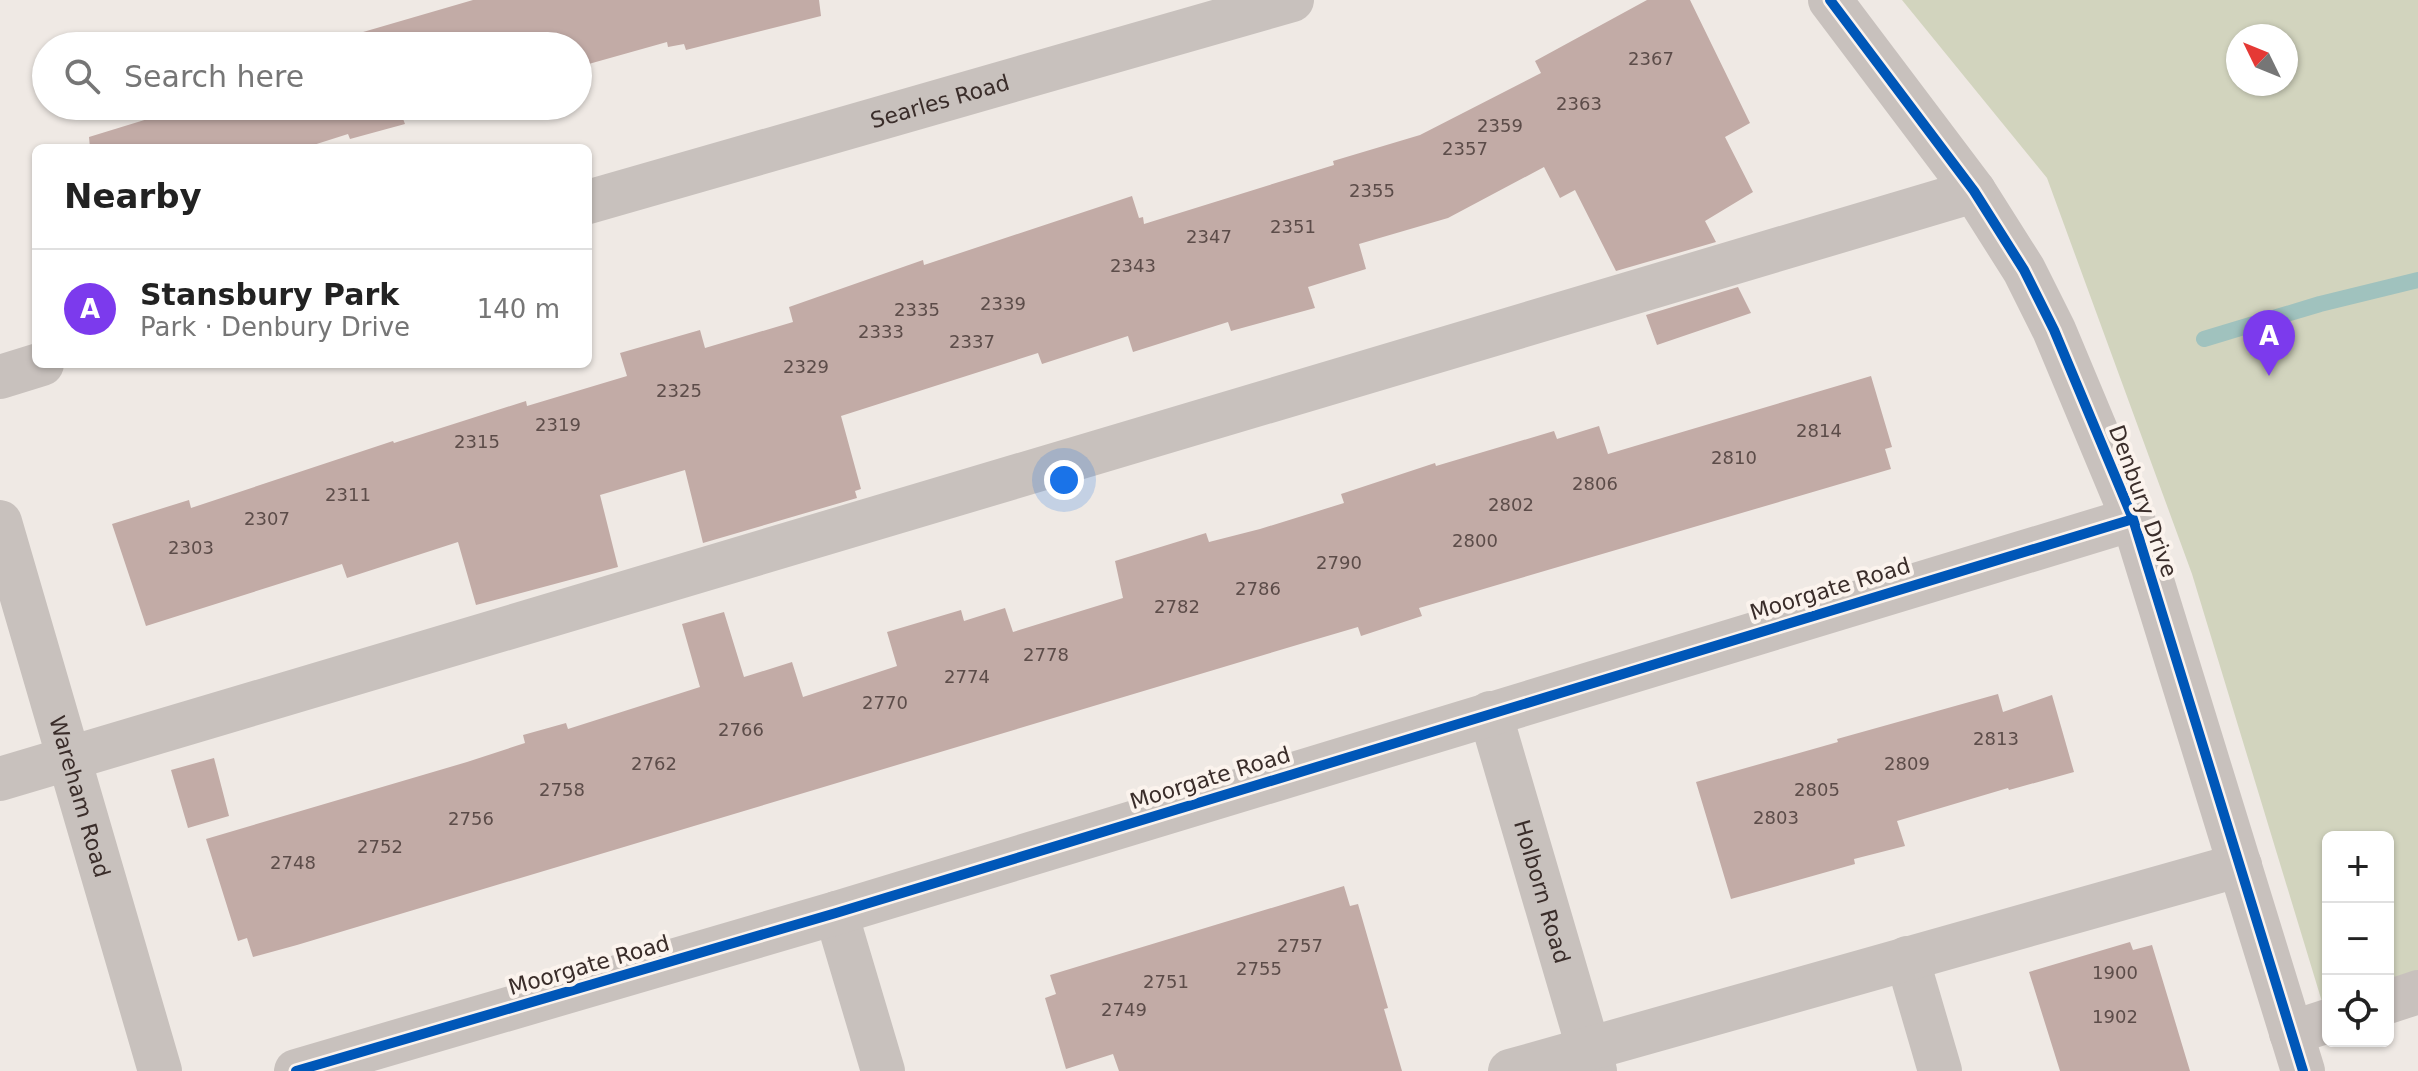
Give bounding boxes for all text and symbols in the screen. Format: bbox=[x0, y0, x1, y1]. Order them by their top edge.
north arrow bbox=[2226, 24, 2298, 96]
search box bbox=[32, 32, 592, 120]
house number: 2367 bbox=[1628, 48, 1674, 69]
icon: search bbox=[60, 54, 104, 98]
text: Search here bbox=[124, 59, 304, 94]
street label: Searles Road bbox=[867, 69, 1012, 133]
house number: 2363 bbox=[1556, 93, 1602, 114]
house number: 2359 bbox=[1477, 115, 1523, 136]
house number: 2357 bbox=[1442, 138, 1488, 159]
text: Nearby bbox=[64, 176, 202, 216]
house number: 2355 bbox=[1349, 180, 1395, 201]
house number: 2351 bbox=[1270, 216, 1316, 237]
house number: 2347 bbox=[1186, 226, 1232, 247]
house number: 2343 bbox=[1110, 255, 1156, 276]
text: Stansbury Park bbox=[140, 277, 399, 312]
house number: 2339 bbox=[980, 293, 1026, 314]
text: A bbox=[80, 294, 100, 324]
text: 140 m bbox=[477, 294, 560, 324]
house number: 2335 bbox=[894, 299, 940, 320]
pin: A bbox=[2243, 310, 2295, 376]
text: Park · Denbury Drive bbox=[140, 312, 410, 342]
house number: 2333 bbox=[858, 321, 904, 342]
house number: 2337 bbox=[949, 331, 995, 352]
house number: 2329 bbox=[783, 356, 829, 377]
house number: 2325 bbox=[656, 380, 702, 401]
house number: 2319 bbox=[535, 414, 581, 435]
house number: 2814 bbox=[1796, 420, 1842, 441]
street label: Denbury Drive bbox=[2104, 422, 2182, 580]
house number: 2315 bbox=[454, 431, 500, 452]
house number: 2810 bbox=[1711, 447, 1757, 468]
your location bbox=[1044, 460, 1084, 500]
house number: 2806 bbox=[1572, 473, 1618, 494]
house number: 2311 bbox=[325, 484, 371, 505]
house number: 2802 bbox=[1488, 494, 1534, 515]
house number: 2307 bbox=[244, 508, 290, 529]
house number: 2800 bbox=[1452, 530, 1498, 551]
house number: 2303 bbox=[168, 537, 214, 558]
house number: 2790 bbox=[1316, 552, 1362, 573]
street label: Moorgate Road bbox=[1747, 553, 1913, 625]
house number: 2786 bbox=[1235, 578, 1281, 599]
house number: 2782 bbox=[1154, 596, 1200, 617]
house number: 2778 bbox=[1023, 644, 1069, 665]
house number: 2774 bbox=[944, 666, 990, 687]
house number: 2770 bbox=[862, 692, 908, 713]
street label: Wareham Road bbox=[45, 713, 115, 880]
house number: 2766 bbox=[718, 719, 764, 740]
house number: 2813 bbox=[1973, 728, 2019, 749]
street label: Moorgate Road bbox=[1127, 742, 1293, 814]
house number: 2762 bbox=[631, 753, 677, 774]
house number: 2809 bbox=[1884, 753, 1930, 774]
house number: 2758 bbox=[539, 779, 585, 800]
house number: 2805 bbox=[1794, 779, 1840, 800]
house number: 2803 bbox=[1753, 807, 1799, 828]
house number: 2756 bbox=[448, 808, 494, 829]
street label: Holborn Road bbox=[1509, 817, 1575, 966]
map controls bbox=[2322, 831, 2394, 1047]
button: + bbox=[2322, 831, 2394, 903]
house number: 2752 bbox=[357, 836, 403, 857]
house number: 2748 bbox=[270, 852, 316, 873]
button: − bbox=[2322, 903, 2394, 975]
street label: Moorgate Road bbox=[506, 930, 672, 1000]
house number: 2757 bbox=[1277, 935, 1323, 956]
house number: 2755 bbox=[1236, 958, 1282, 979]
house number: 1900 bbox=[2092, 962, 2138, 983]
house number: 2751 bbox=[1143, 971, 1189, 992]
button: locate bbox=[2322, 975, 2394, 1047]
house number: 2749 bbox=[1101, 999, 1147, 1020]
house number: 1902 bbox=[2092, 1006, 2138, 1027]

